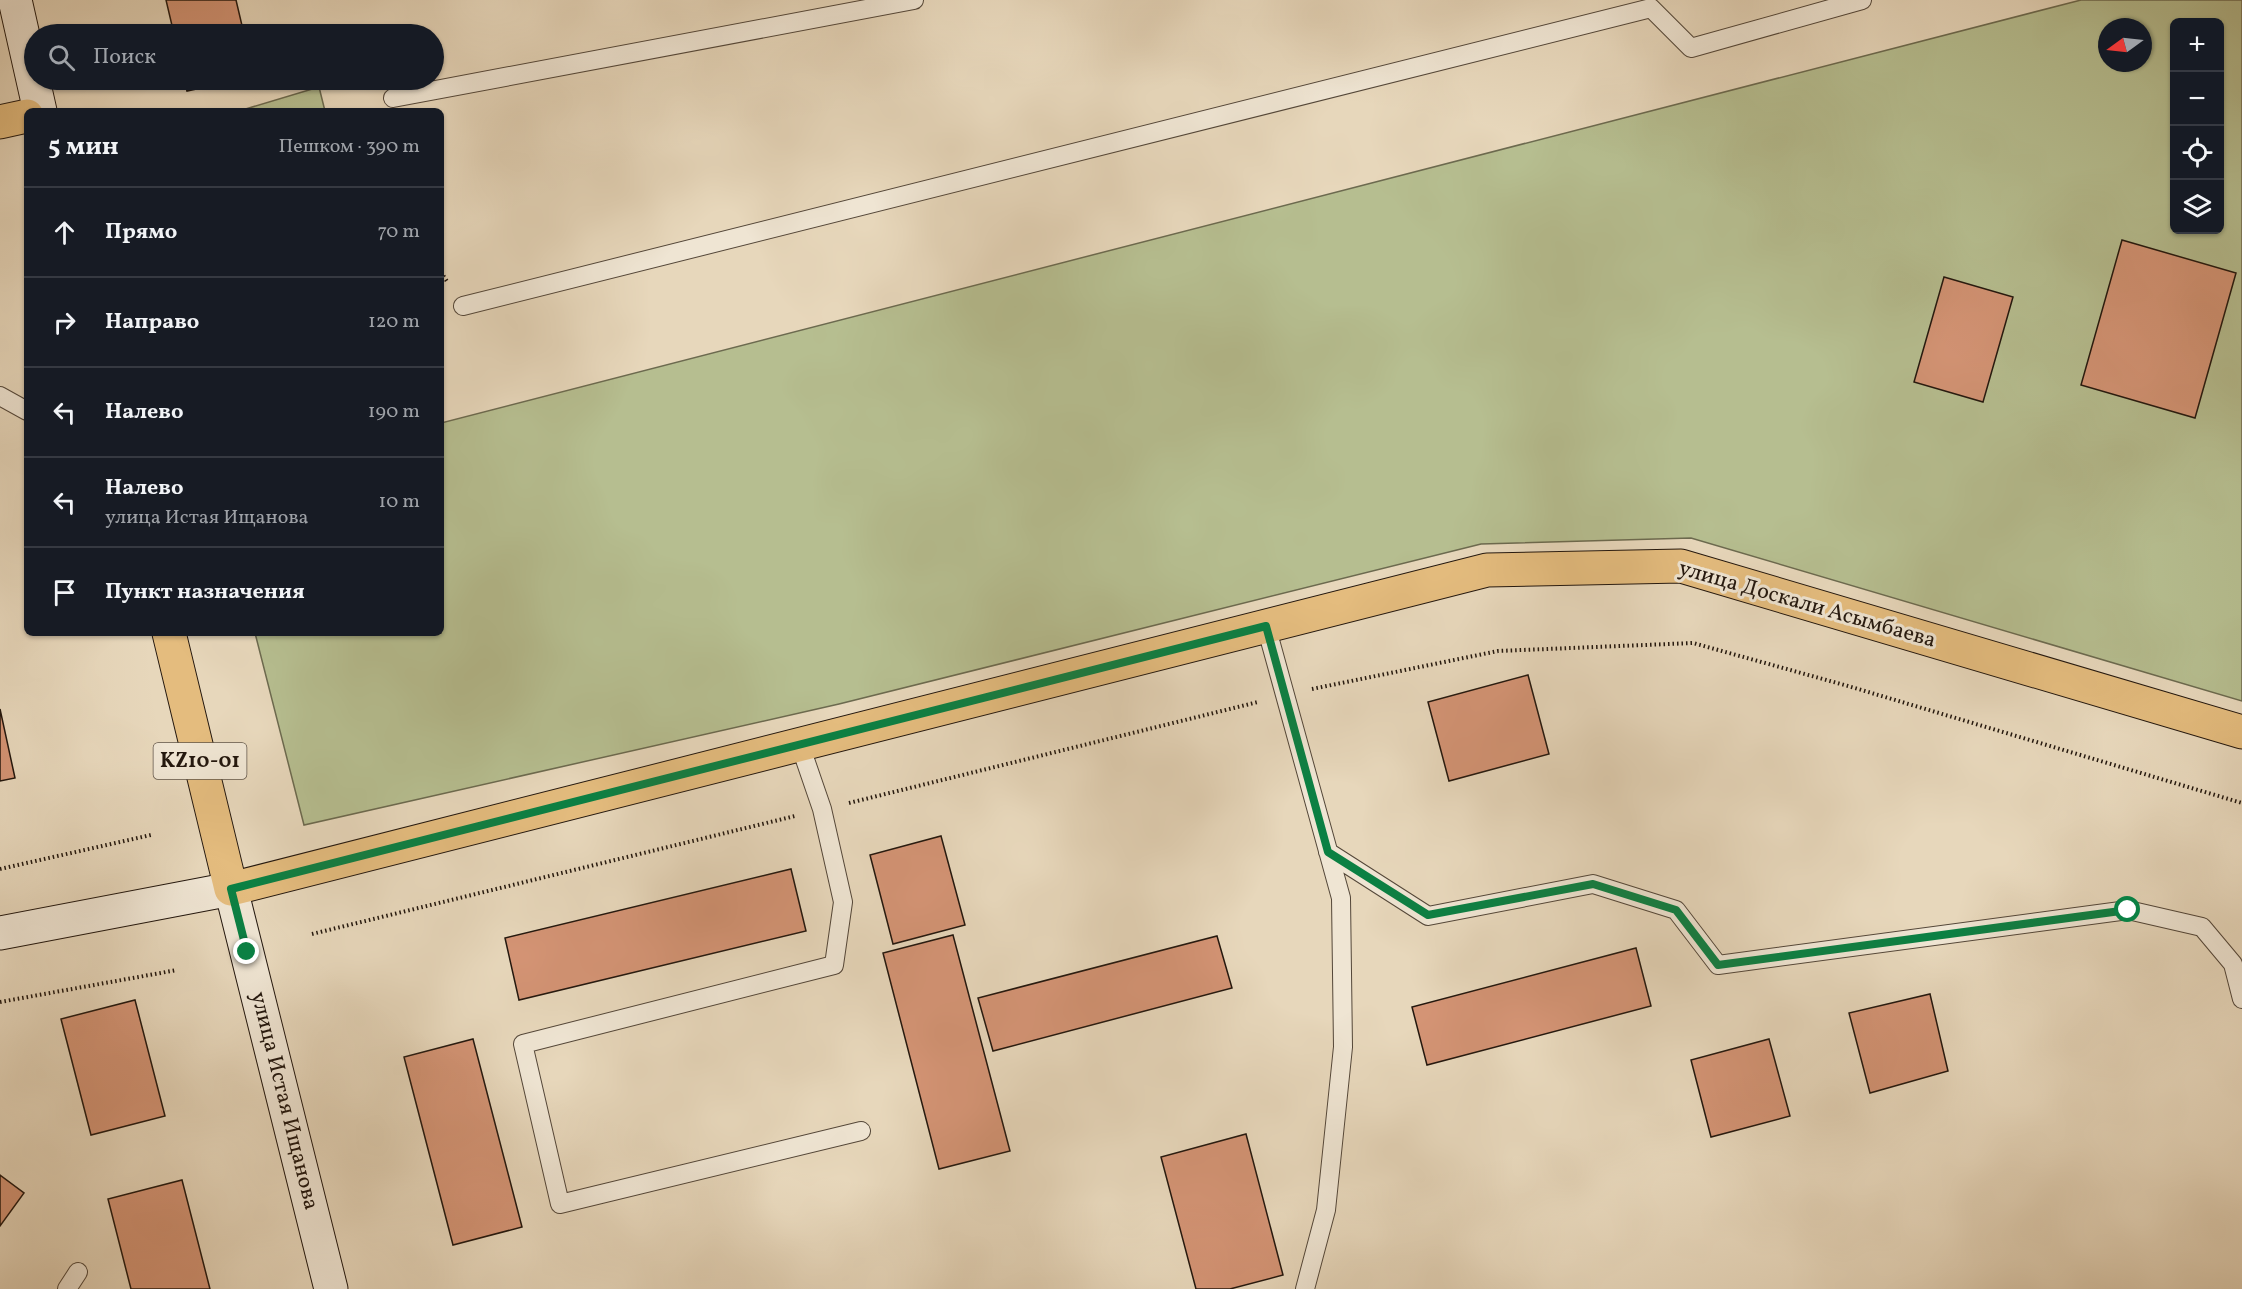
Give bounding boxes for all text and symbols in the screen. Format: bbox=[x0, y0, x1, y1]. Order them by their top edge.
north arrow bbox=[2098, 18, 2152, 72]
map controls bbox=[2170, 18, 2224, 234]
button: + bbox=[2170, 18, 2224, 72]
search box bbox=[24, 24, 444, 90]
icon: search bbox=[45, 41, 78, 74]
text: Поиск bbox=[93, 42, 156, 73]
button: − bbox=[2170, 72, 2224, 126]
button: locate bbox=[2170, 126, 2224, 180]
text: 5 мин bbox=[48, 129, 119, 165]
text: Пешком · 390 m bbox=[278, 133, 420, 161]
button: layers bbox=[2170, 180, 2224, 234]
icon: ahead bbox=[48, 216, 81, 249]
text: Прямо bbox=[105, 217, 177, 248]
text: 70 m bbox=[377, 218, 420, 246]
icon: right bbox=[48, 306, 81, 339]
text: Направо bbox=[105, 307, 199, 338]
text: 120 m bbox=[368, 308, 420, 336]
icon: left bbox=[48, 396, 81, 429]
text: Налево bbox=[105, 397, 184, 428]
text: 190 m bbox=[368, 398, 420, 426]
text: Налево bbox=[105, 473, 184, 504]
icon: left bbox=[48, 486, 81, 519]
text: 10 m bbox=[379, 488, 420, 516]
text: улица Истая Ищанова bbox=[105, 504, 309, 532]
street label: улица Доскали Асымбаева bbox=[1675, 553, 1939, 657]
icon: arrive bbox=[48, 576, 81, 609]
text: Пункт назначения bbox=[105, 577, 305, 608]
road number: KZ10-01 bbox=[154, 743, 246, 779]
route start bbox=[2114, 896, 2140, 922]
route end bbox=[233, 938, 259, 964]
street label: улица Истая Ищанова bbox=[242, 989, 326, 1213]

